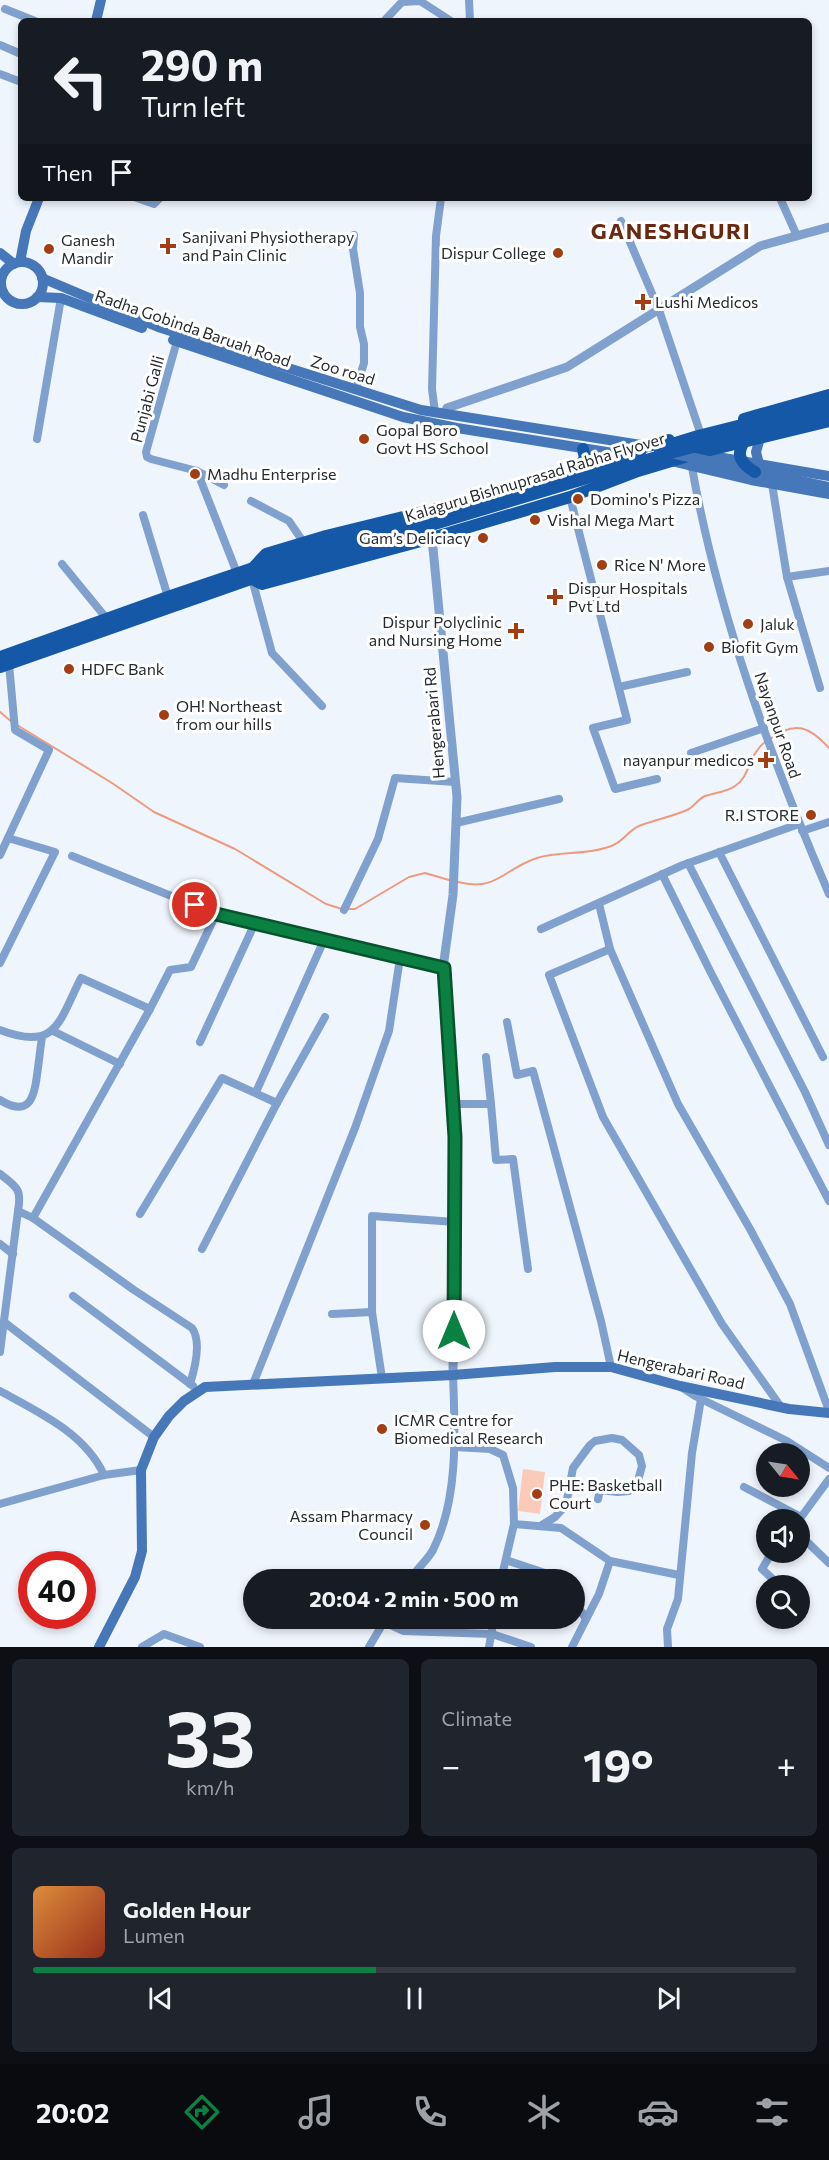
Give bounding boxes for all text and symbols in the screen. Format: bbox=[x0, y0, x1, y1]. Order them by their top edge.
text: 290 m bbox=[141, 38, 263, 90]
icon: left bbox=[42, 42, 120, 120]
text: Turn left bbox=[141, 90, 245, 123]
icon: arrive bbox=[105, 156, 138, 189]
text: Then bbox=[42, 159, 93, 186]
district label: GANESHGURI bbox=[591, 217, 751, 244]
place label: Sanjivani Physiotherapy and Pain Clinic bbox=[182, 227, 354, 264]
place label: Ganesh Mandir bbox=[61, 230, 115, 267]
marker: Sanjivani Physiotherapy and Pain Clinic bbox=[159, 237, 177, 255]
marker: Ganesh Mandir bbox=[42, 242, 56, 256]
place label: Dispur College bbox=[441, 243, 546, 262]
marker: Dispur College bbox=[551, 246, 565, 260]
street label: Radha Gobinda Baruah Road bbox=[93, 285, 293, 370]
place label: Lushi Medicos bbox=[655, 292, 758, 311]
marker: Lushi Medicos bbox=[636, 295, 650, 309]
street label: Zoo road bbox=[309, 351, 378, 388]
street label: Punjabi Galli bbox=[126, 353, 167, 445]
place label: Gopal Boro Govt HS School bbox=[376, 420, 489, 457]
street label: Kalaguru Bishnuprasad Rabha Flyover bbox=[403, 428, 668, 525]
marker: Gopal Boro Govt HS School bbox=[357, 432, 371, 446]
place label: Madhu Enterprise bbox=[207, 464, 337, 483]
marker: Madhu Enterprise bbox=[188, 467, 202, 481]
place label: Domino's Pizza bbox=[590, 489, 700, 508]
marker: Domino's Pizza bbox=[571, 492, 585, 506]
place label: Vishal Mega Mart bbox=[547, 510, 675, 529]
marker: Vishal Mega Mart bbox=[528, 513, 542, 527]
place label: Gam’s Deliciacy bbox=[359, 528, 471, 547]
marker: Gam’s Deliciacy bbox=[476, 531, 490, 545]
place label: Rice N' More bbox=[614, 555, 706, 574]
marker: Rice N' More bbox=[595, 558, 609, 572]
place label: Dispur Hospitals Pvt Ltd bbox=[568, 578, 688, 615]
marker: Dispur Hospitals Pvt Ltd bbox=[546, 588, 564, 606]
place label: Dispur Polyclinic and Nursing Home bbox=[369, 612, 502, 649]
place label: Jaluk bbox=[760, 614, 795, 633]
marker: Jaluk bbox=[741, 617, 755, 631]
marker: Dispur Polyclinic and Nursing Home bbox=[507, 622, 525, 640]
place label: Biofit Gym bbox=[721, 637, 799, 656]
marker: Biofit Gym bbox=[702, 640, 716, 654]
place label: HDFC Bank bbox=[81, 659, 165, 678]
marker: HDFC Bank bbox=[62, 662, 76, 676]
street label: Hengerabari Rd bbox=[419, 666, 448, 780]
street label: Nayanpur Road bbox=[751, 669, 806, 780]
place label: OH! Northeast from our hills bbox=[176, 696, 283, 733]
marker: OH! Northeast from our hills bbox=[157, 708, 171, 722]
place label: nayanpur medicos bbox=[623, 750, 754, 769]
marker: nayanpur medicos bbox=[759, 753, 773, 767]
place label: R.I STORE bbox=[725, 805, 799, 824]
marker: R.I STORE bbox=[804, 808, 818, 822]
pin bbox=[169, 879, 220, 930]
icon: arrive bbox=[178, 888, 211, 921]
position arrow bbox=[422, 1299, 486, 1363]
street label: Hengerabari Road bbox=[616, 1345, 747, 1392]
place label: ICMR Centre for Biomedical Research bbox=[394, 1410, 543, 1447]
marker: ICMR Centre for Biomedical Research bbox=[375, 1422, 389, 1436]
north arrow bbox=[756, 1443, 810, 1497]
map controls bbox=[756, 1443, 810, 1629]
place label: PHE: Basketball Court bbox=[549, 1475, 663, 1512]
marker: PHE: Basketball Court bbox=[530, 1487, 544, 1501]
place label: Assam Pharmacy Council bbox=[290, 1506, 413, 1543]
button: sound bbox=[756, 1509, 810, 1563]
marker: Assam Pharmacy Council bbox=[418, 1518, 432, 1532]
speed limit sign: 40 bbox=[18, 1551, 96, 1629]
button: search bbox=[756, 1575, 810, 1629]
text: 20:04 · 2 min · 500 m bbox=[309, 1585, 519, 1612]
text: 33 bbox=[165, 1688, 255, 1783]
text: Climate bbox=[442, 1706, 512, 1730]
text: 19° bbox=[583, 1736, 654, 1791]
text: − bbox=[442, 1744, 460, 1785]
text: + bbox=[777, 1744, 796, 1785]
text: km/h bbox=[186, 1775, 235, 1799]
text: Golden Hour bbox=[123, 1896, 251, 1923]
text: Lumen bbox=[123, 1923, 185, 1947]
icon: previous bbox=[144, 1982, 177, 2015]
icon: pause bbox=[398, 1982, 431, 2015]
icon: next bbox=[652, 1982, 685, 2015]
icon: directions bbox=[181, 2091, 223, 2133]
icon: music bbox=[295, 2091, 337, 2133]
icon: phone bbox=[409, 2091, 451, 2133]
icon: climate bbox=[523, 2091, 565, 2133]
icon: car bbox=[637, 2091, 679, 2133]
icon: filters bbox=[751, 2091, 793, 2133]
text: 20:02 bbox=[36, 2096, 109, 2129]

